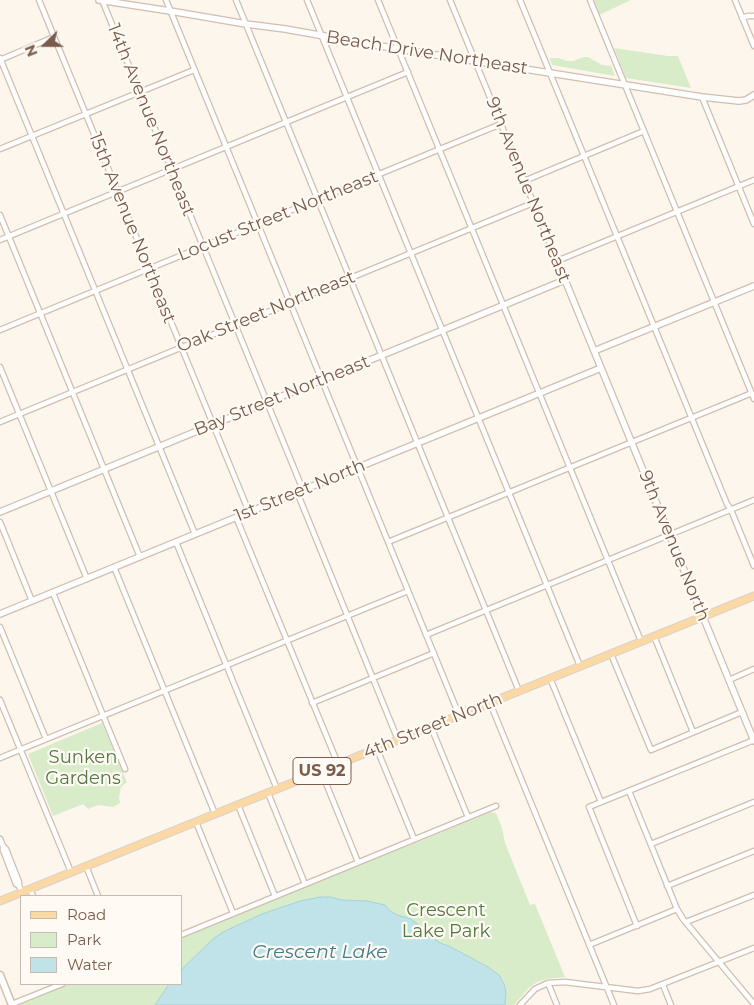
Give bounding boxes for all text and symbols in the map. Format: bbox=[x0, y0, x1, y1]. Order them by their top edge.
north arrow bbox=[20, 20, 70, 70]
street label: 14th Avenue Northeast bbox=[103, 21, 199, 219]
street label: Beach Drive Northeast bbox=[325, 26, 529, 80]
text: N bbox=[21, 42, 42, 59]
street label: 9th Avenue Northeast bbox=[481, 94, 575, 286]
street label: 15th Avenue Northeast bbox=[84, 130, 180, 326]
street label: Locust Street Northeast bbox=[175, 166, 381, 266]
street label: Oak Street Northeast bbox=[174, 266, 358, 358]
street label: Bay Street Northeast bbox=[191, 351, 373, 441]
street label: 1st Street North bbox=[231, 455, 369, 527]
street label: 9th Avenue North bbox=[634, 467, 714, 625]
street label: 4th Street North bbox=[360, 688, 506, 764]
park label: Sunken Gardens bbox=[45, 747, 121, 790]
road number: US 92 bbox=[293, 758, 351, 784]
legend bbox=[20, 895, 182, 985]
park label: Crescent Lake Park bbox=[402, 900, 490, 942]
text: Road bbox=[67, 905, 106, 924]
text: Park bbox=[67, 930, 101, 949]
water label: Crescent Lake bbox=[252, 941, 388, 963]
text: Water bbox=[67, 955, 113, 974]

